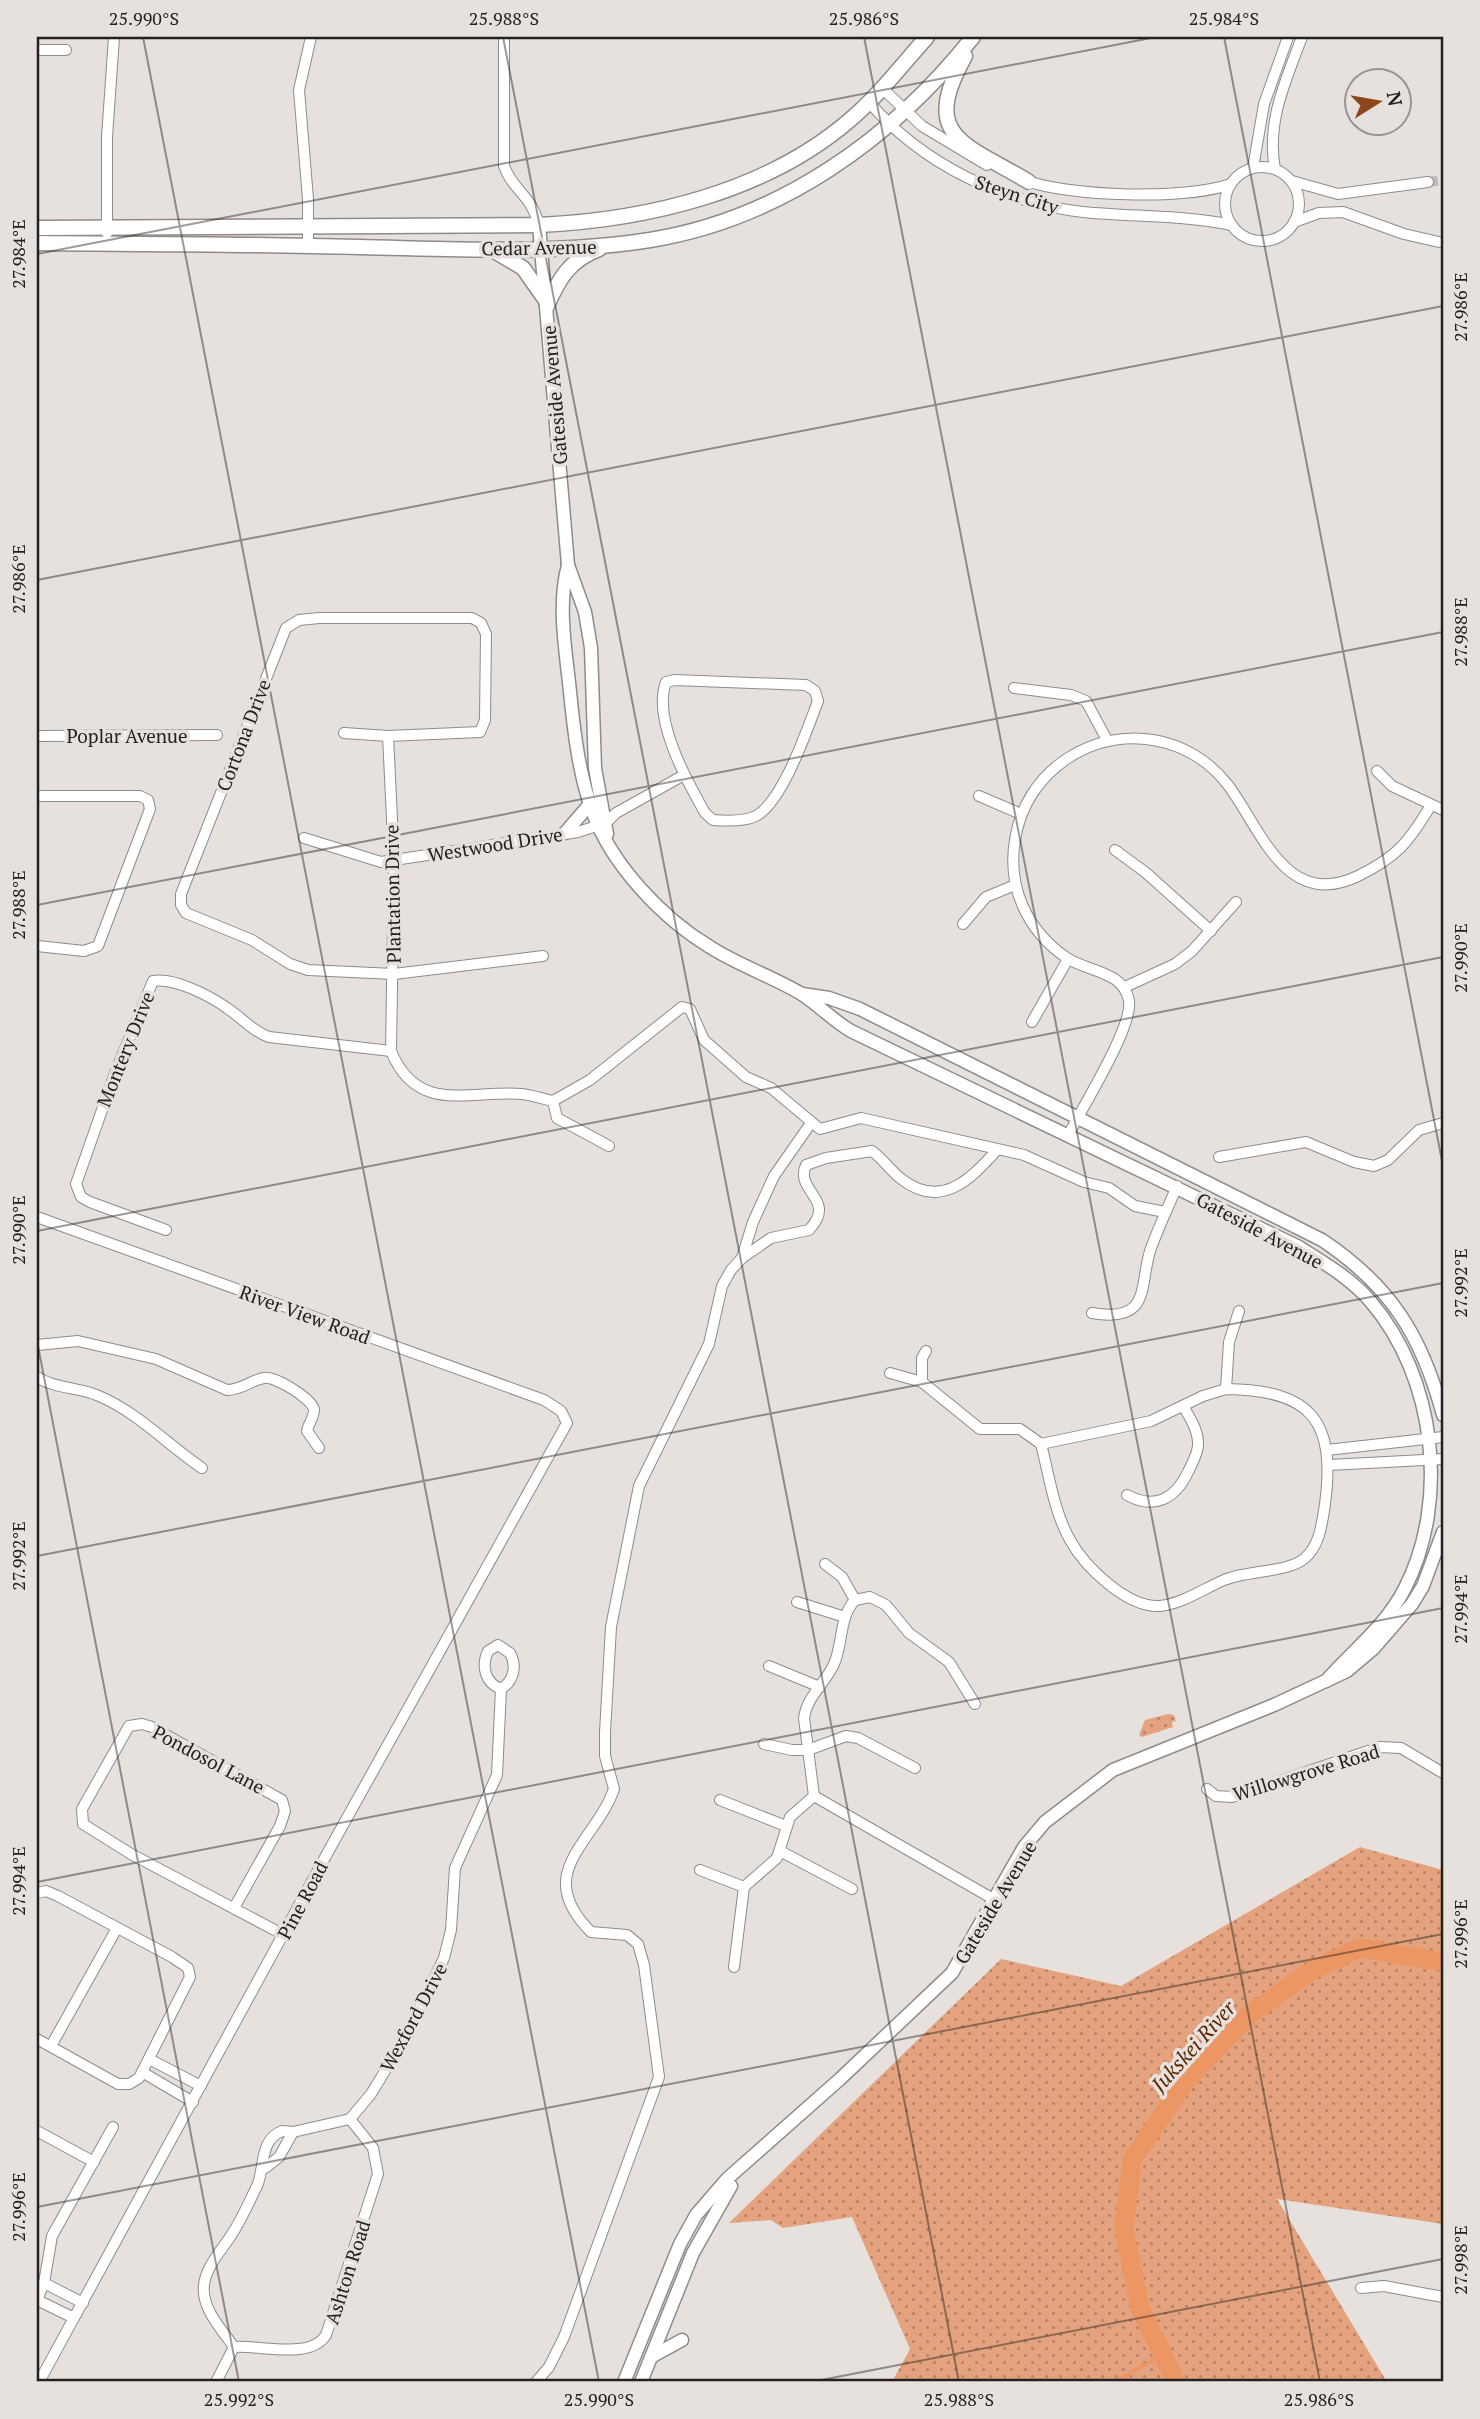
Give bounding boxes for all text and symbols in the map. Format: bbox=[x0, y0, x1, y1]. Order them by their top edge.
text: 25.990°S bbox=[109, 6, 179, 30]
text: 25.988°S bbox=[469, 6, 539, 30]
text: 25.986°S bbox=[829, 6, 899, 30]
text: 25.984°S bbox=[1189, 6, 1259, 30]
north arrow bbox=[1344, 66, 1414, 136]
text: N bbox=[1382, 89, 1409, 109]
street label: Steyn City bbox=[972, 169, 1062, 219]
text: 27.984°E bbox=[6, 219, 30, 289]
street label: Cedar Avenue bbox=[481, 233, 597, 261]
text: 27.986°E bbox=[1448, 272, 1472, 342]
street label: Gateside Avenue bbox=[535, 324, 573, 466]
text: 27.986°E bbox=[6, 544, 30, 614]
text: 27.988°E bbox=[1448, 597, 1472, 667]
street label: Cortona Drive bbox=[210, 675, 276, 795]
street label: Poplar Avenue bbox=[66, 723, 188, 748]
street label: Westwood Drive bbox=[426, 821, 564, 867]
street label: Plantation Drive bbox=[378, 824, 406, 964]
text: 27.988°E bbox=[6, 870, 30, 940]
text: 27.990°E bbox=[1448, 923, 1472, 993]
street label: Montery Drive bbox=[91, 988, 159, 1110]
street label: Gateside Avenue bbox=[1192, 1186, 1328, 1274]
text: 27.990°E bbox=[6, 1195, 30, 1265]
text: 27.992°E bbox=[1448, 1248, 1472, 1318]
street label: River View Road bbox=[236, 1279, 374, 1349]
text: 27.992°E bbox=[6, 1521, 30, 1591]
text: 27.994°E bbox=[1448, 1574, 1472, 1644]
street label: Pondosol Lane bbox=[149, 1719, 269, 1799]
street label: Willowgrove Road bbox=[1230, 1738, 1383, 1806]
street label: Gateside Avenue bbox=[948, 1836, 1042, 1968]
text: 27.994°E bbox=[6, 1846, 30, 1916]
street label: Pine Road bbox=[271, 1856, 333, 1943]
text: 27.996°E bbox=[1448, 1899, 1472, 1969]
street label: Wexford Drive bbox=[374, 1958, 452, 2076]
water label: Jukskei River bbox=[1144, 1994, 1242, 2098]
text: 27.996°E bbox=[6, 2172, 30, 2242]
street label: Ashton Road bbox=[318, 2216, 376, 2327]
text: 27.998°E bbox=[1448, 2225, 1472, 2295]
text: 25.992°S bbox=[204, 2387, 274, 2411]
text: 25.990°S bbox=[564, 2387, 634, 2411]
text: 25.988°S bbox=[924, 2387, 994, 2411]
text: 25.986°S bbox=[1284, 2387, 1354, 2411]

